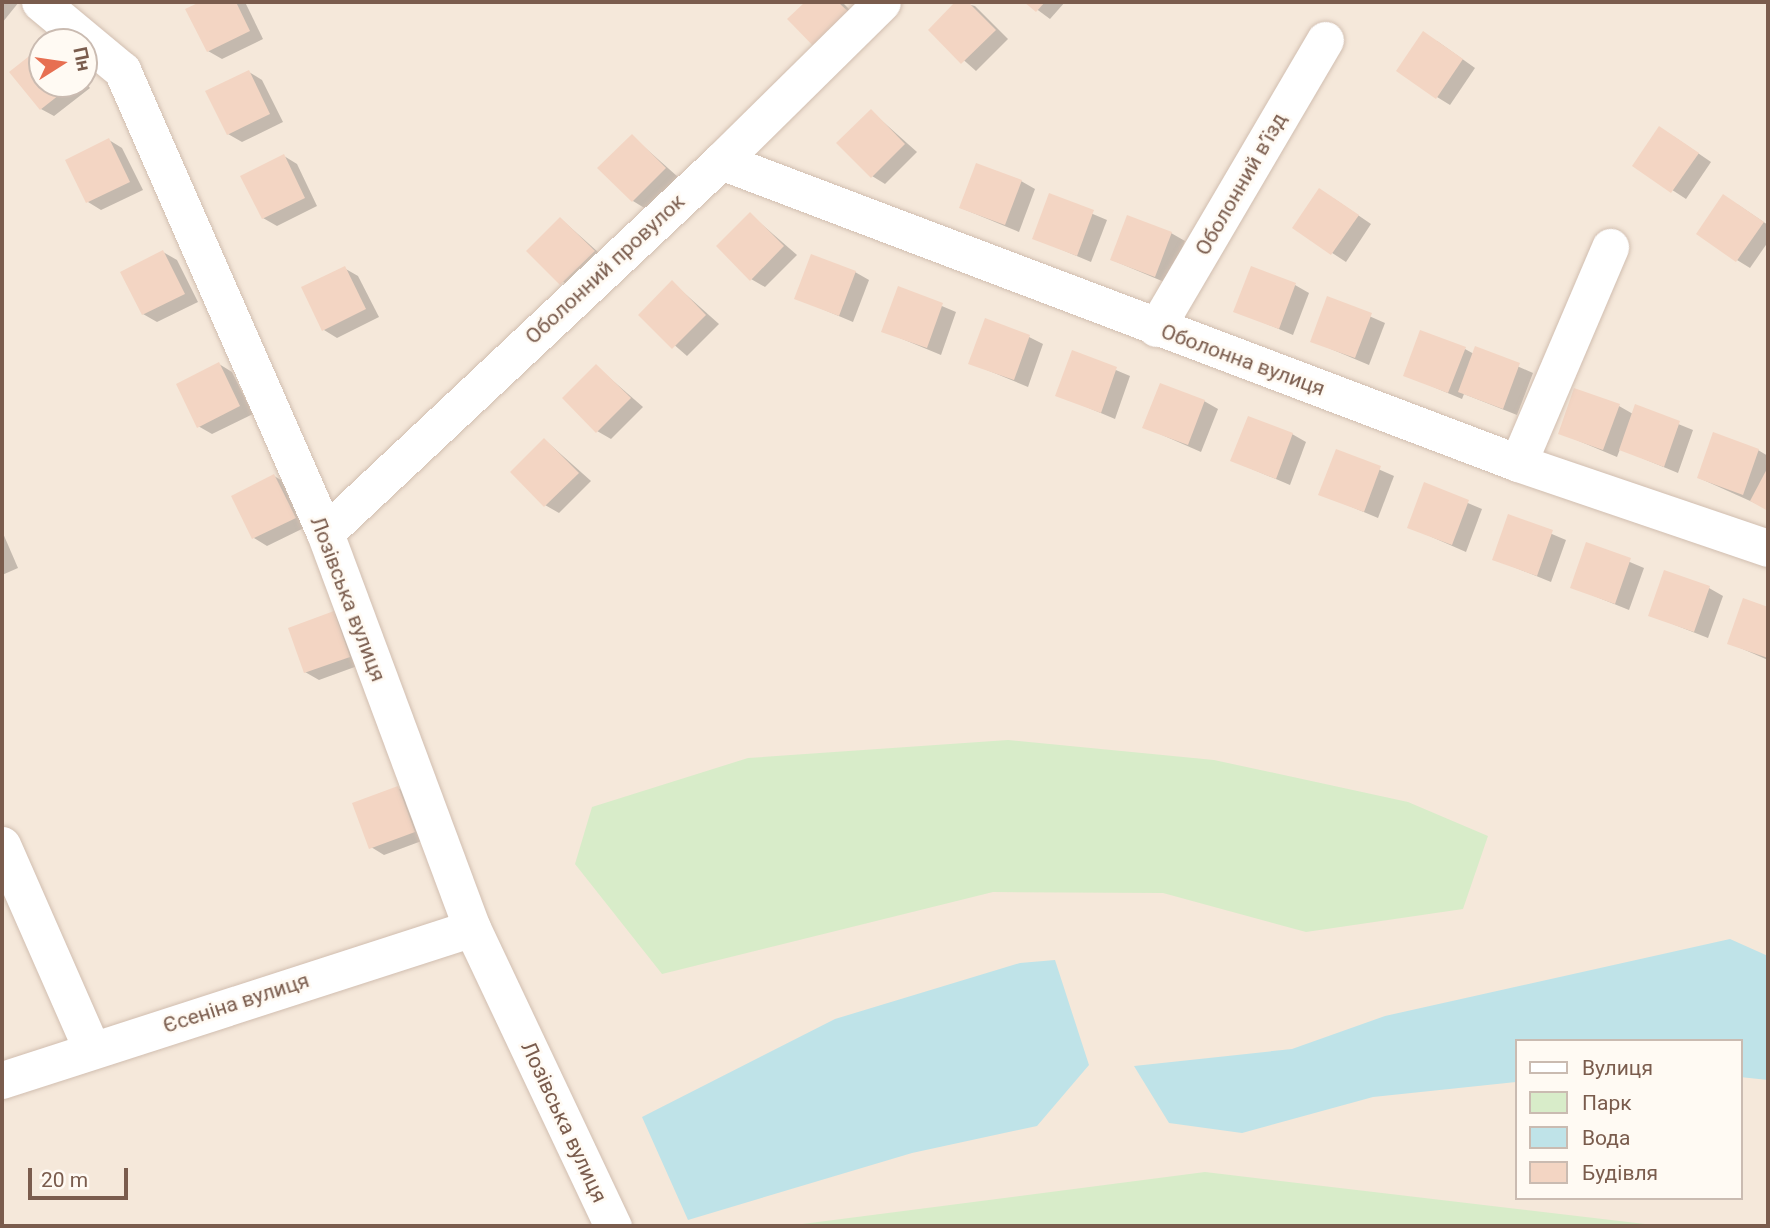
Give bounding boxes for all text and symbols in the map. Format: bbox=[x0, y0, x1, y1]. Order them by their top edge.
north arrow bbox=[28, 28, 98, 98]
text: Пн bbox=[68, 45, 96, 73]
street label: Оболонний в’їзд bbox=[1190, 108, 1292, 260]
street label: Оболонний провулок bbox=[520, 189, 690, 349]
street label: Оболонна вулиця bbox=[1158, 319, 1328, 401]
street label: Лозівська вулиця bbox=[305, 513, 391, 685]
street label: Єсеніна вулиця bbox=[160, 968, 312, 1038]
street label: Лозівська вулиця bbox=[516, 1037, 612, 1207]
legend bbox=[1514, 1039, 1742, 1200]
text: Вулиця bbox=[1582, 1056, 1653, 1080]
text: Парк bbox=[1582, 1091, 1632, 1115]
text: Вода bbox=[1582, 1126, 1630, 1150]
scale bar bbox=[32, 1154, 131, 1198]
text: Будівля bbox=[1582, 1161, 1658, 1185]
text: 20 m bbox=[41, 1168, 88, 1192]

